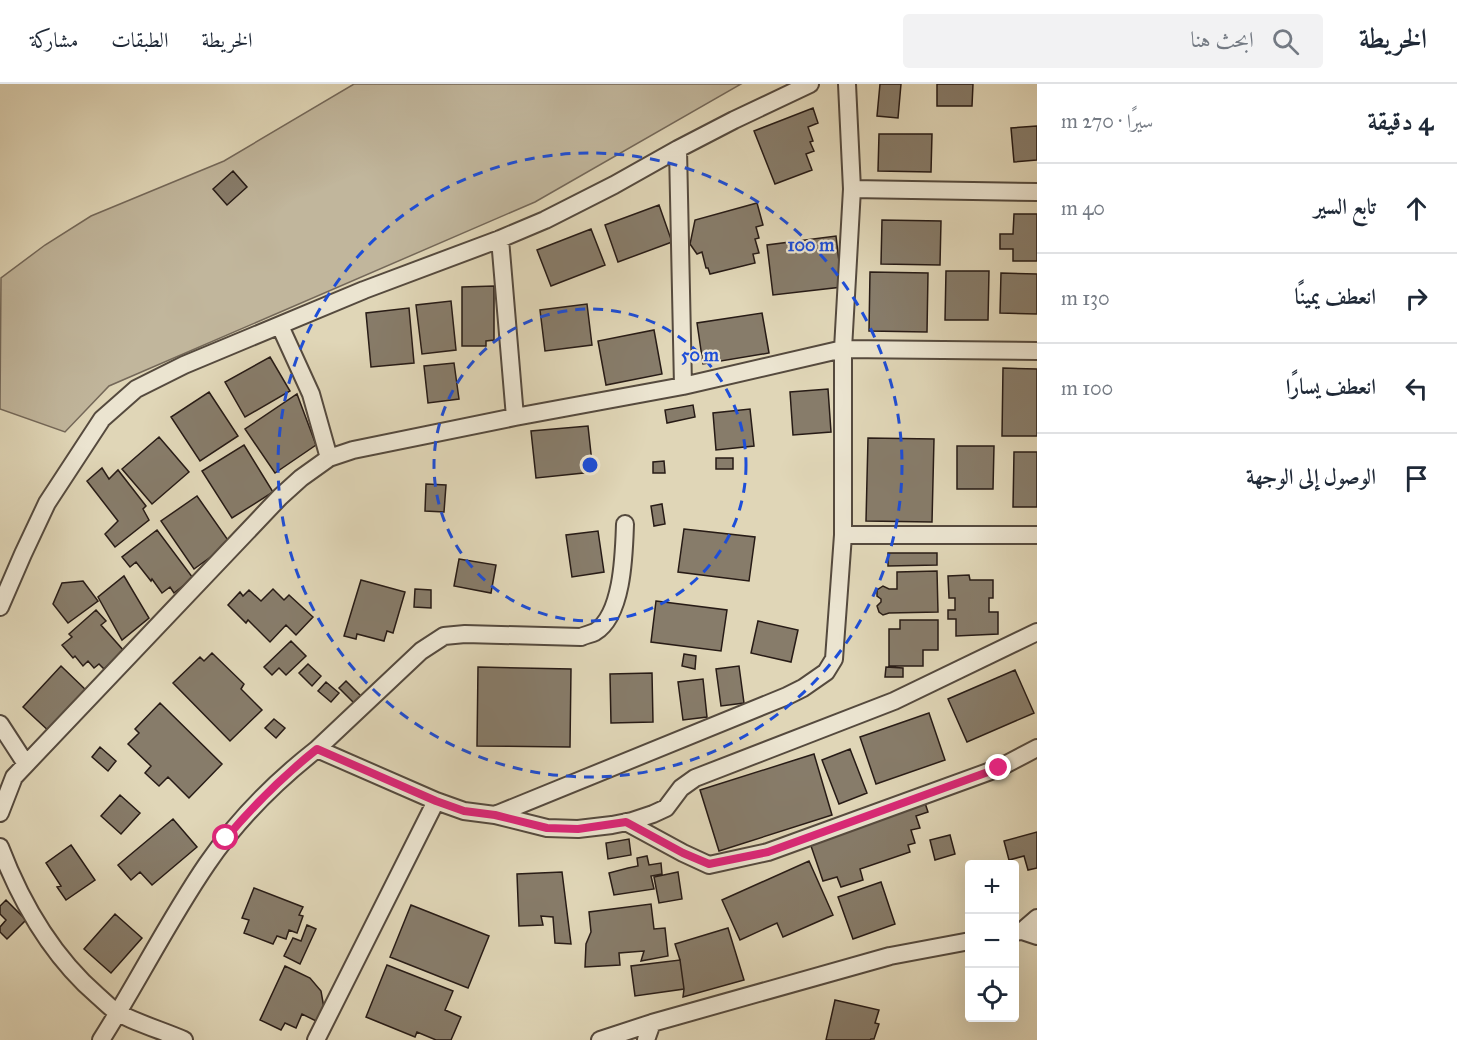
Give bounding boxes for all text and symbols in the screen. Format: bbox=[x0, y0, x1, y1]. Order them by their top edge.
search box bbox=[903, 14, 1323, 68]
text: الخريطة bbox=[1359, 21, 1427, 56]
icon: search bbox=[1269, 25, 1302, 58]
text: ابحث هنا bbox=[1190, 26, 1254, 53]
text: مشاركة bbox=[30, 27, 78, 53]
text: الطبقات bbox=[111, 27, 168, 53]
text: الخريطة bbox=[201, 27, 253, 53]
text: 4 دقيقة bbox=[1368, 105, 1433, 137]
text: سيرًا · 270 m bbox=[1061, 109, 1153, 133]
icon: ahead bbox=[1400, 192, 1433, 225]
text: تابع السير bbox=[1314, 193, 1376, 220]
text: 40 m bbox=[1061, 196, 1105, 220]
text: 100 m bbox=[788, 234, 835, 256]
icon: right bbox=[1400, 282, 1433, 315]
text: انعطف يمينًا bbox=[1295, 283, 1376, 310]
text: 130 m bbox=[1061, 286, 1110, 310]
text: 50 m bbox=[681, 344, 720, 366]
icon: left bbox=[1400, 372, 1433, 405]
text: انعطف يسارًا bbox=[1286, 373, 1376, 400]
text: 100 m bbox=[1061, 376, 1113, 400]
centre of rings bbox=[580, 455, 600, 475]
icon: arrive bbox=[1400, 462, 1433, 495]
text: الوصول إلى الوجهة bbox=[1246, 463, 1376, 490]
route end bbox=[985, 754, 1011, 780]
route start bbox=[212, 824, 238, 850]
map controls bbox=[965, 860, 1019, 1022]
button: + bbox=[965, 860, 1019, 914]
button: − bbox=[965, 914, 1019, 968]
button: locate bbox=[965, 968, 1019, 1022]

